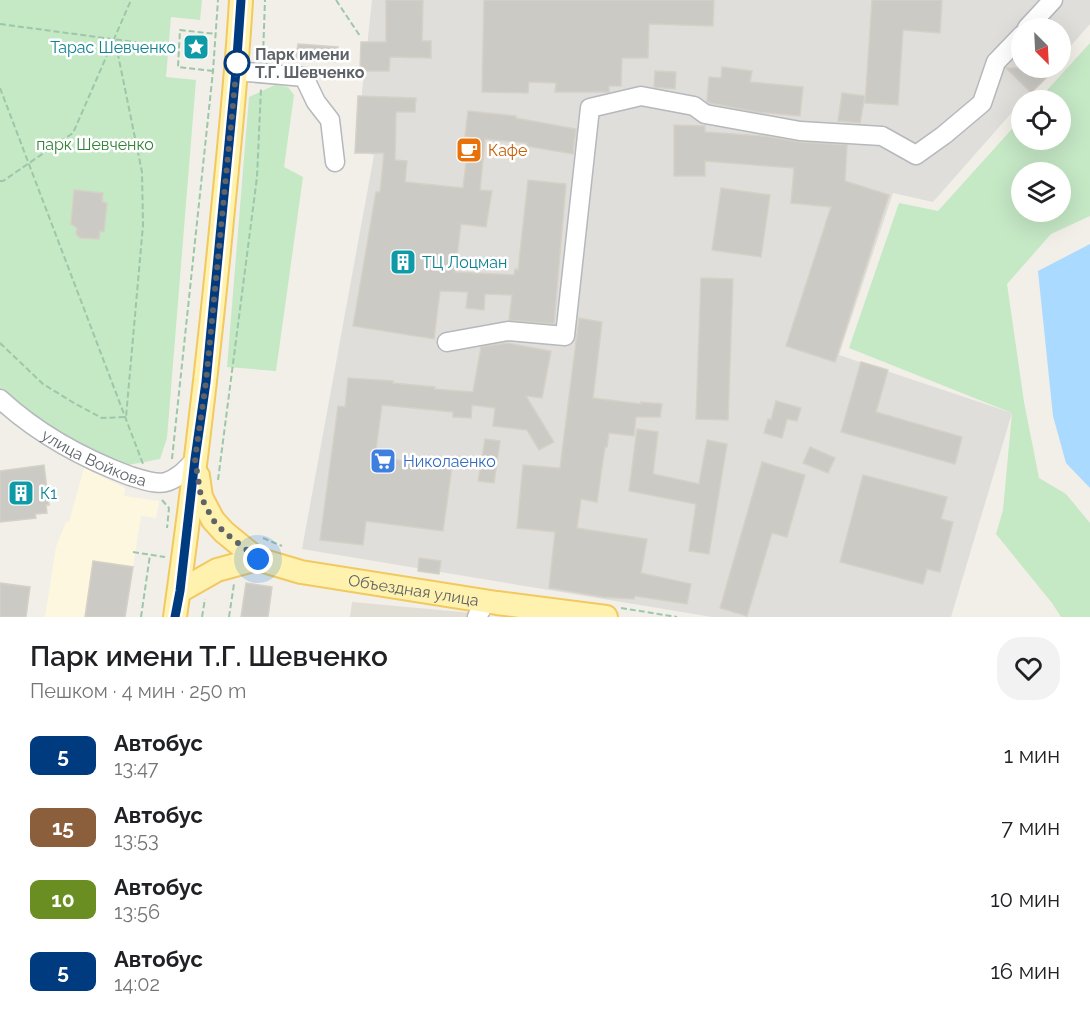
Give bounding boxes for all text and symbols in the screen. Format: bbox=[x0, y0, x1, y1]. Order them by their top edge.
north arrow bbox=[1011, 18, 1071, 78]
map controls bbox=[1011, 18, 1071, 222]
place icon: Тарас Шевченко bbox=[181, 32, 211, 62]
place label: Тарас Шевченко bbox=[50, 38, 176, 57]
place label: Парк имени Т.Г. Шевченко bbox=[255, 45, 365, 82]
marker: Парк имени Т.Г. Шевченко bbox=[224, 50, 250, 76]
button: locate bbox=[1011, 90, 1071, 150]
park label: парк Шевченко bbox=[36, 135, 154, 154]
cafe icon: Кафе bbox=[454, 135, 484, 165]
place label: Кафе bbox=[488, 141, 527, 160]
button: layers bbox=[1011, 162, 1071, 222]
building icon: ТЦ Лоцман bbox=[388, 247, 418, 277]
place label: ТЦ Лоцман bbox=[422, 253, 507, 272]
street label: улица Войкова bbox=[38, 425, 149, 490]
supermarket icon: Николаенко bbox=[368, 446, 398, 476]
place label: Николаенко bbox=[403, 452, 496, 471]
building icon: К1 bbox=[6, 478, 36, 508]
place label: К1 bbox=[40, 484, 57, 503]
your location bbox=[243, 544, 273, 574]
street label: Объездная улица bbox=[347, 571, 480, 610]
button: heart bbox=[997, 637, 1060, 700]
text: Парк имени Т.Г. Шевченко bbox=[30, 640, 388, 673]
text: Пешком · 4 мин · 250 m bbox=[30, 679, 246, 703]
text: Автобус bbox=[114, 730, 203, 756]
text: 1 мин bbox=[1004, 742, 1060, 768]
text: 5 bbox=[57, 743, 69, 768]
text: 13:47 bbox=[114, 756, 159, 780]
text: Автобус bbox=[114, 802, 203, 828]
text: 7 мин bbox=[1001, 814, 1060, 840]
text: 15 bbox=[52, 815, 74, 840]
text: 13:53 bbox=[114, 828, 159, 852]
text: Автобус bbox=[114, 874, 203, 900]
text: 10 мин bbox=[990, 886, 1060, 912]
text: 10 bbox=[51, 887, 75, 912]
text: 13:56 bbox=[114, 900, 160, 924]
text: Автобус bbox=[114, 946, 203, 972]
text: 16 мин bbox=[990, 958, 1060, 984]
text: 5 bbox=[57, 959, 69, 984]
text: 14:02 bbox=[114, 972, 160, 996]

